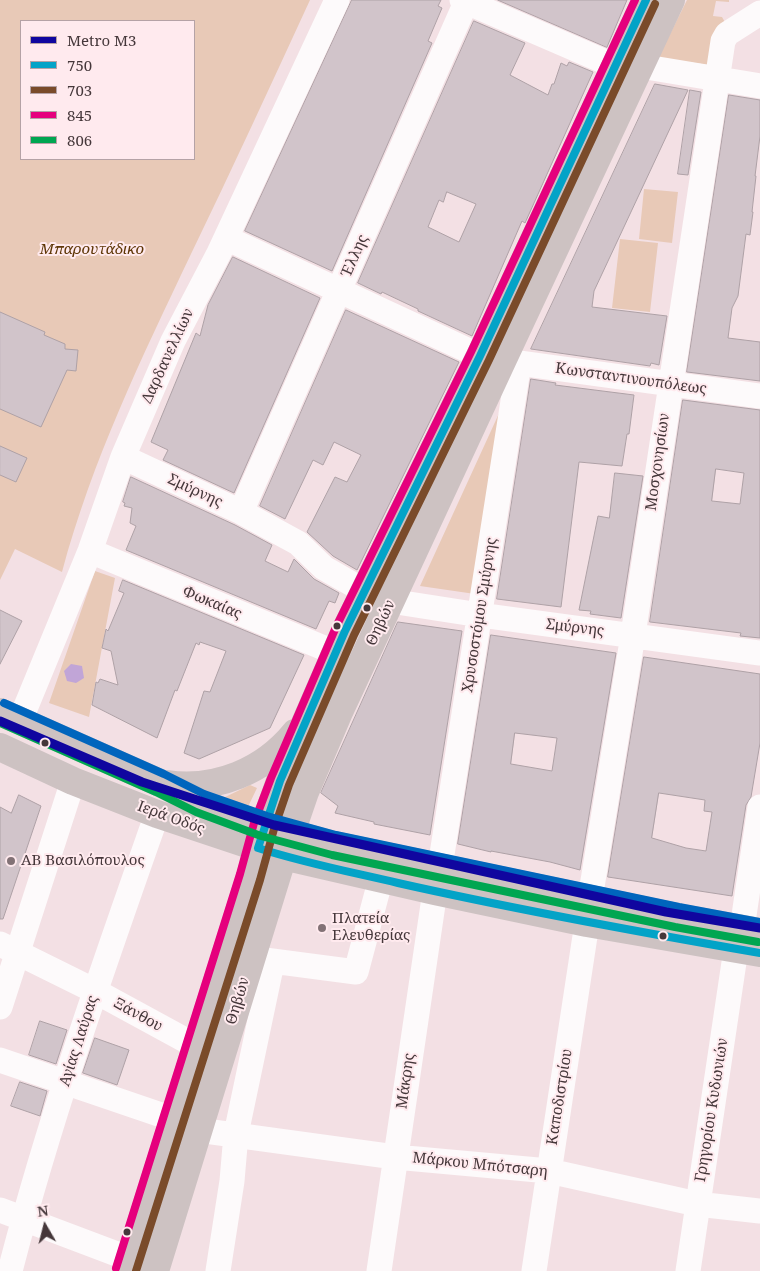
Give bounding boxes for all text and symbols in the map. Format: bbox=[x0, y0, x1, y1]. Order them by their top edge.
legend bbox=[20, 20, 195, 160]
text: Metro Μ3 bbox=[67, 30, 136, 50]
text: 750 bbox=[67, 55, 92, 75]
text: 703 bbox=[67, 80, 92, 100]
text: 845 bbox=[67, 105, 92, 125]
text: 806 bbox=[67, 130, 92, 150]
street label: Έλλης bbox=[338, 232, 372, 280]
park label: Μπαρουτάδικο bbox=[40, 241, 144, 259]
street label: Δαρδανελλίων bbox=[138, 306, 198, 406]
street label: Κωνσταντινουπόλεως bbox=[554, 359, 708, 399]
street label: Μοσχονησίων bbox=[642, 412, 674, 512]
street label: Σμύρνης bbox=[165, 470, 225, 512]
street label: Χρυσοστόμου Σμύρνης bbox=[459, 536, 501, 694]
street label: Φωκαίας bbox=[180, 583, 244, 623]
street label: Θηβών bbox=[363, 597, 399, 649]
unlabelled marker bbox=[362, 603, 372, 613]
street label: Σμύρνης bbox=[545, 616, 605, 640]
unlabelled marker bbox=[332, 621, 342, 631]
unlabelled marker bbox=[40, 738, 50, 748]
street label: Ιερά Οδός bbox=[135, 797, 207, 839]
place label: ΑΒ Βασιλόπουλος bbox=[21, 852, 145, 870]
marker: ΑΒ Βασιλόπουλος bbox=[5, 855, 17, 867]
place label: Πλατεία Ελευθερίας bbox=[332, 910, 410, 945]
marker: Πλατεία Ελευθερίας bbox=[316, 922, 328, 934]
unlabelled marker bbox=[658, 931, 668, 941]
street label: Θηβών bbox=[222, 975, 254, 1027]
street label: Αγίας Λαύρας bbox=[56, 993, 102, 1089]
street label: Ξάνθου bbox=[111, 994, 165, 1036]
street label: Γρηγορίου Κυδωνιών bbox=[692, 1037, 732, 1183]
street label: Καποδιστρίου bbox=[544, 1048, 576, 1146]
street label: Μάκρης bbox=[393, 1052, 419, 1110]
street label: Μάρκου Μπότσαρη bbox=[412, 1149, 548, 1181]
text: N bbox=[36, 1200, 50, 1221]
north arrow bbox=[20, 1201, 70, 1251]
unlabelled marker bbox=[122, 1227, 132, 1237]

